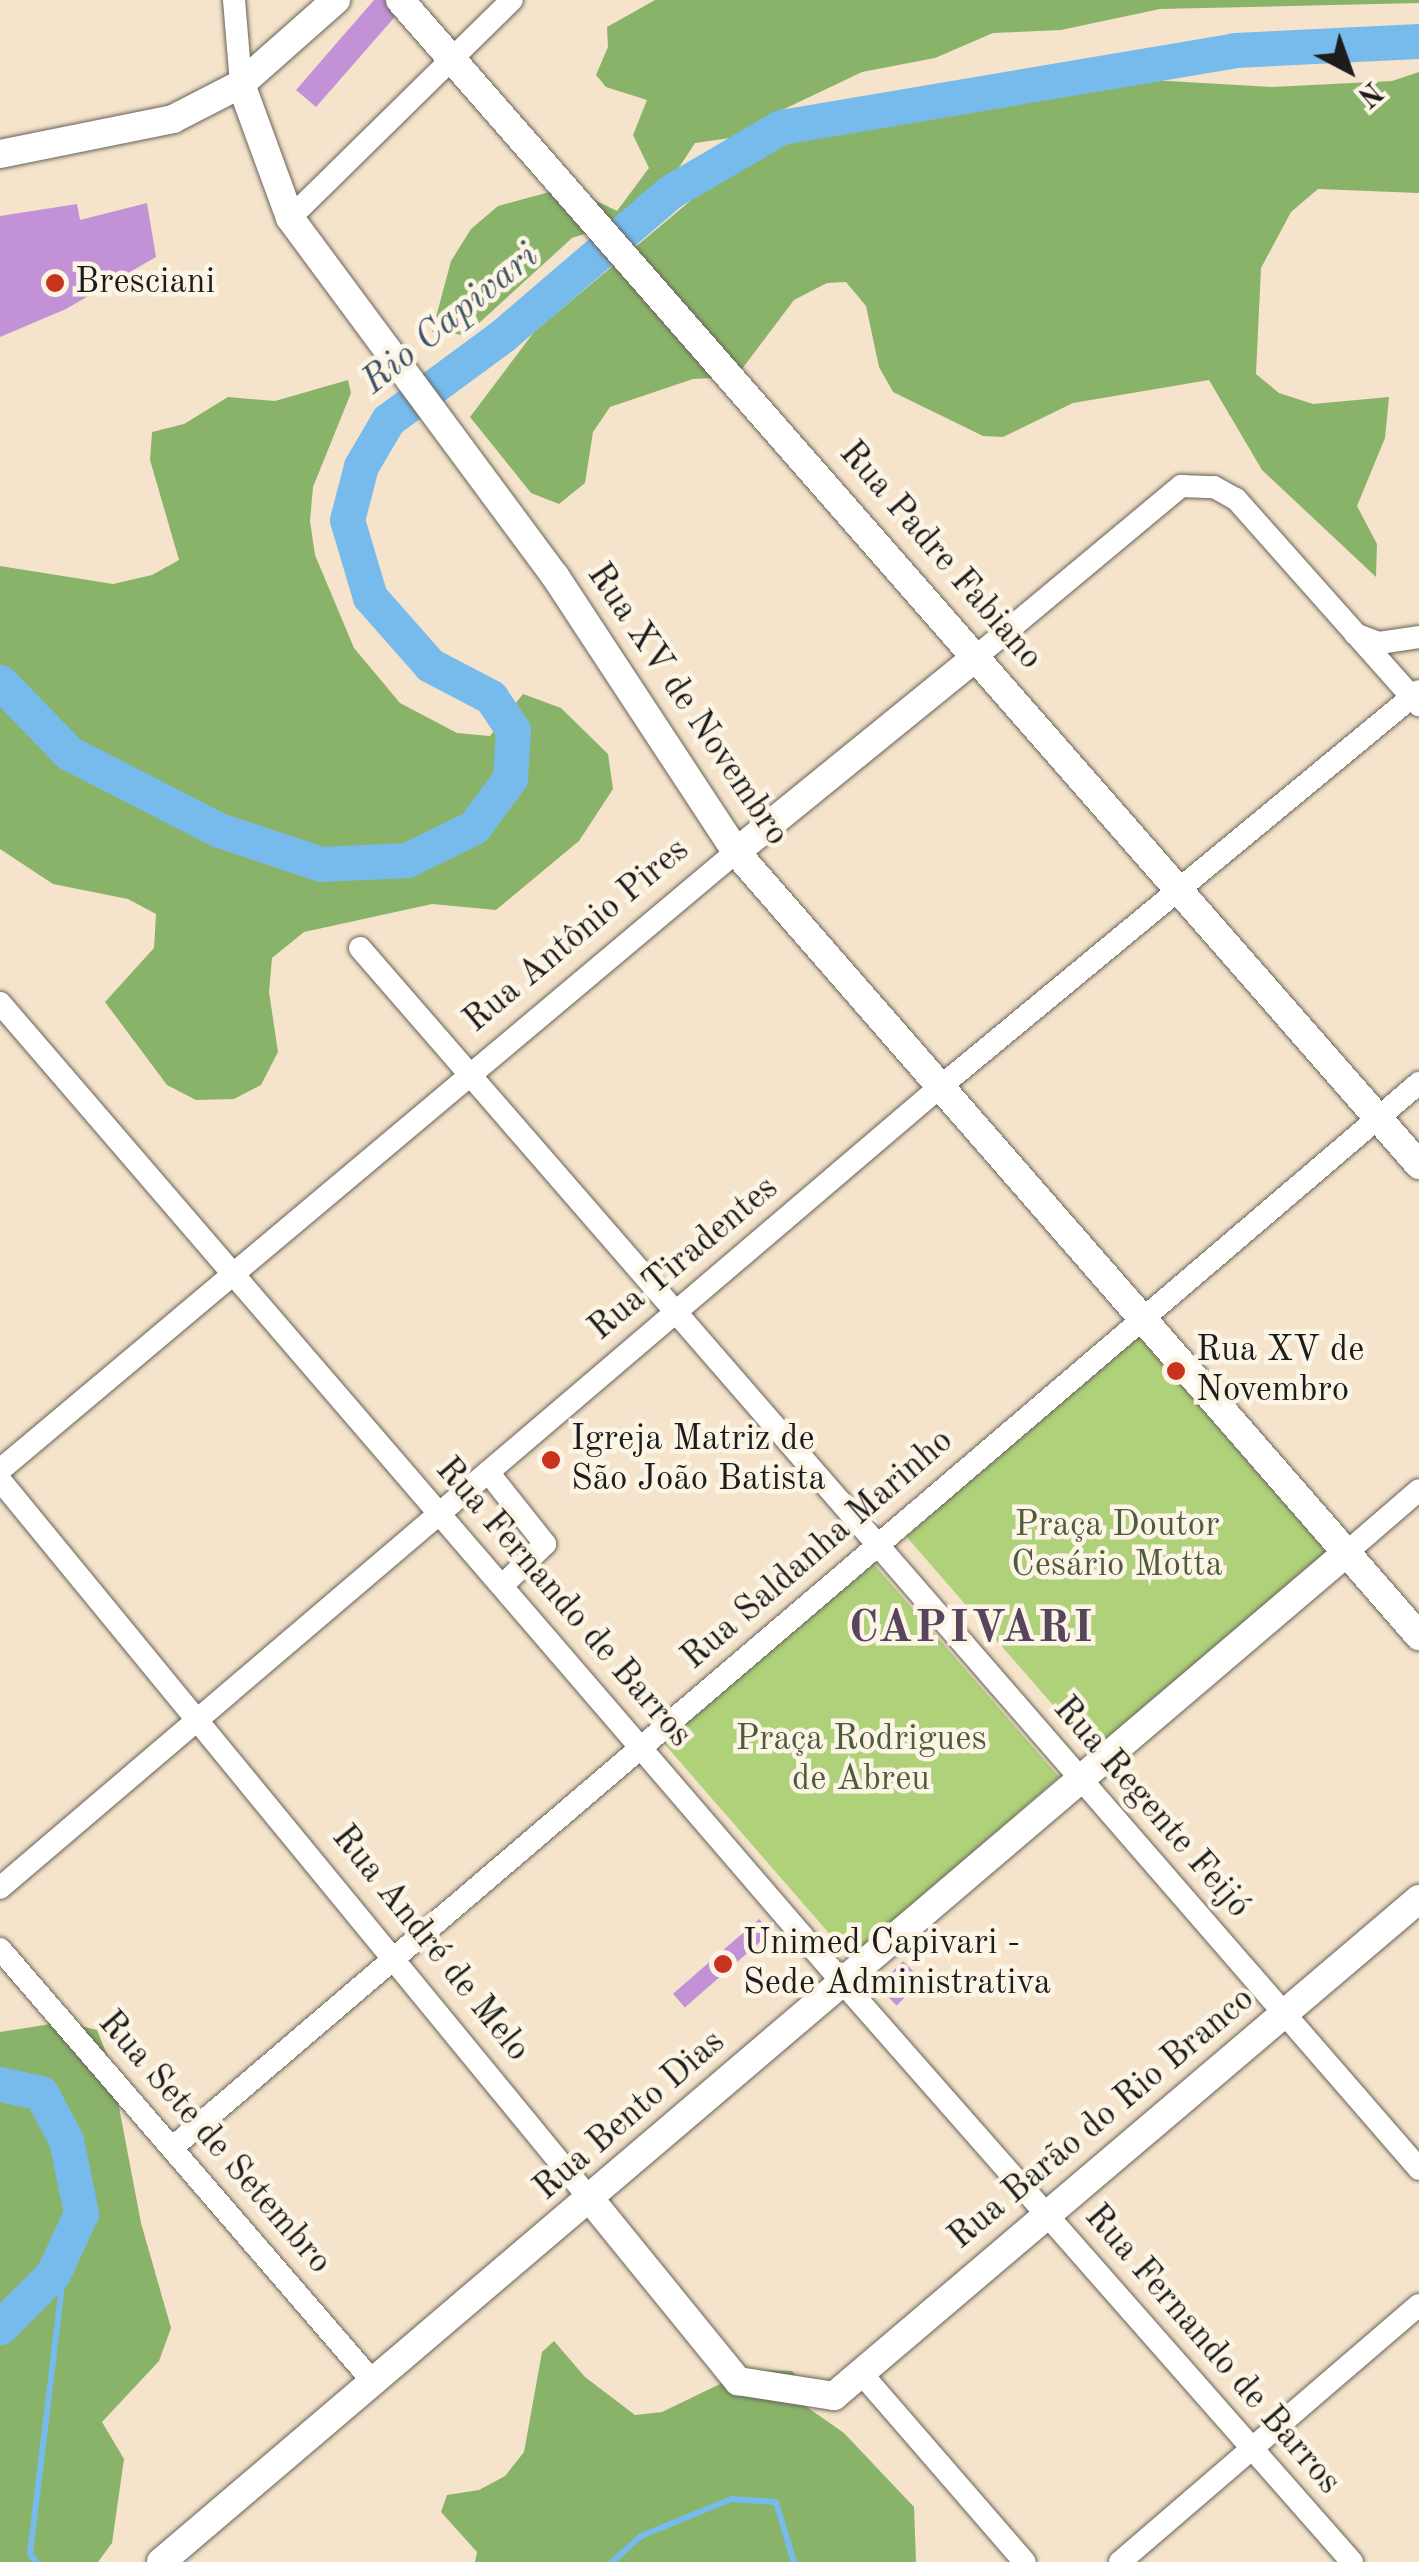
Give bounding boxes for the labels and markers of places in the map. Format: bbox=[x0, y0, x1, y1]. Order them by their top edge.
place label: Bresciani bbox=[75, 262, 215, 304]
marker: Bresciani bbox=[44, 272, 66, 294]
place label: Rua XV de Novembro bbox=[1196, 1330, 1364, 1412]
marker: Rua XV de Novembro bbox=[1165, 1360, 1187, 1382]
place label: Igreja Matriz de São João Batista bbox=[571, 1419, 826, 1501]
marker: Igreja Matriz de São João Batista bbox=[540, 1449, 562, 1471]
place label: Unimed Capivari - Sede Administrativa bbox=[743, 1923, 1051, 2005]
marker: Unimed Capivari - Sede Administrativa bbox=[712, 1953, 734, 1975]

